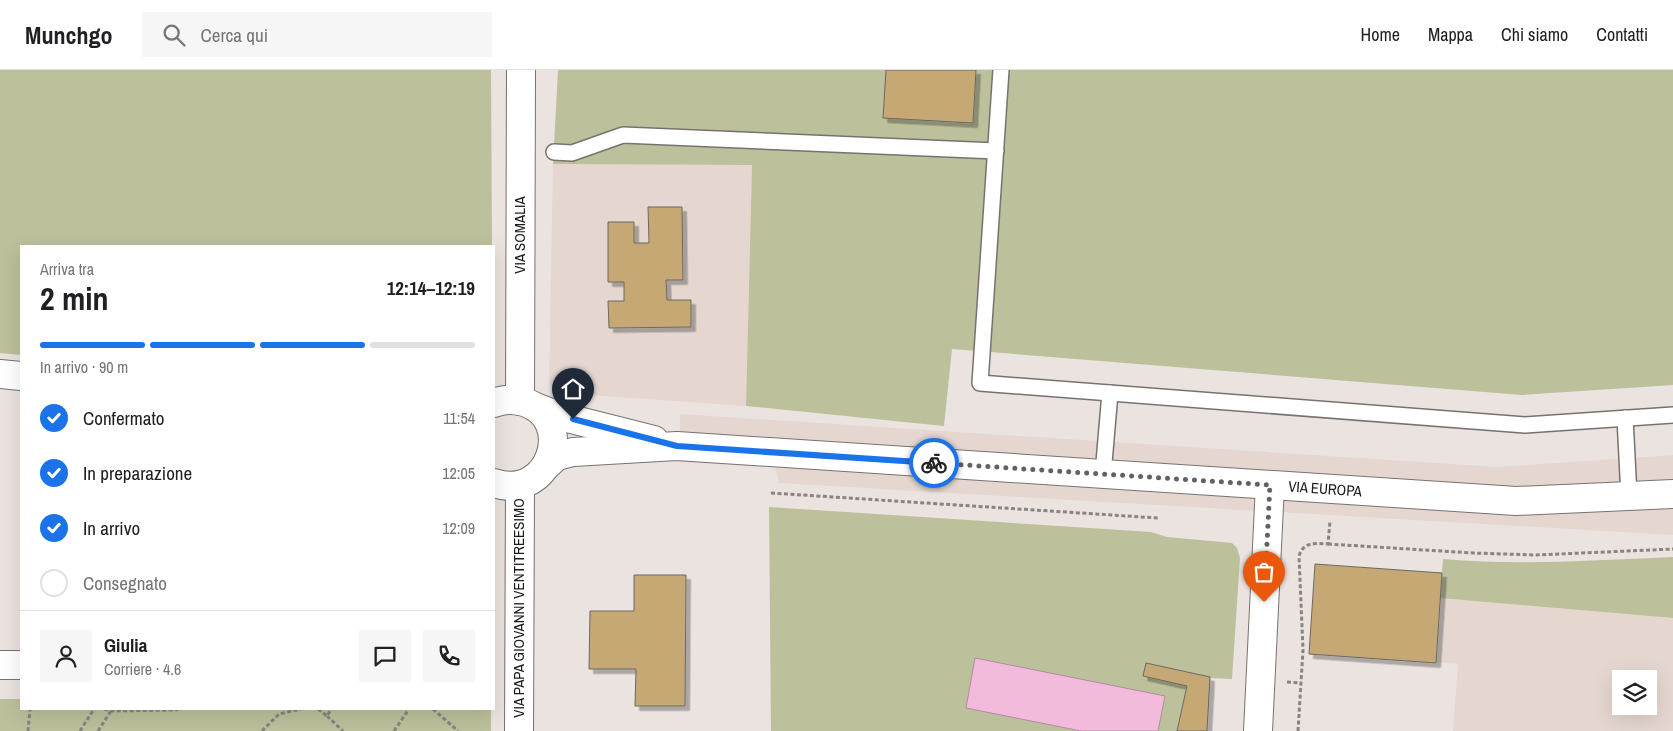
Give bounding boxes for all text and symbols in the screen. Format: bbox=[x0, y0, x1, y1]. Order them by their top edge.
search box bbox=[142, 12, 492, 57]
text: Munchgo bbox=[25, 19, 112, 51]
icon: search bbox=[160, 21, 188, 49]
text: Cerca qui bbox=[200, 22, 268, 48]
text: Home bbox=[1361, 22, 1400, 47]
text: Mappa bbox=[1428, 22, 1473, 47]
text: Chi siamo bbox=[1501, 22, 1568, 47]
text: Contatti bbox=[1596, 22, 1648, 47]
street label: VIA SOMALIA bbox=[509, 196, 530, 274]
text: Arriva tra bbox=[40, 258, 94, 280]
text: 12:14–12:19 bbox=[387, 275, 475, 301]
text: 2 min bbox=[40, 277, 109, 320]
text: In arrivo · 90 m bbox=[40, 356, 128, 378]
pin bbox=[552, 368, 594, 419]
icon: home bbox=[559, 375, 587, 403]
icon: check bbox=[40, 404, 68, 432]
text: Confermato bbox=[83, 405, 164, 431]
text: 11:54 bbox=[443, 407, 475, 429]
courier bbox=[909, 438, 959, 488]
icon: bike bbox=[920, 449, 948, 477]
icon: check bbox=[40, 459, 68, 487]
text: In preparazione bbox=[83, 460, 192, 486]
text: 12:05 bbox=[442, 462, 475, 484]
street label: VIA EUROPA bbox=[1288, 475, 1363, 502]
street label: VIA PAPA GIOVANNI VENTITREESIMO bbox=[508, 498, 529, 718]
icon: check bbox=[40, 514, 68, 542]
text: In arrivo bbox=[83, 515, 140, 541]
text: 12:09 bbox=[442, 517, 475, 539]
pin bbox=[1243, 551, 1285, 602]
icon: bag bbox=[1250, 558, 1278, 586]
text: Consegnato bbox=[83, 570, 167, 596]
button: person bbox=[40, 630, 92, 682]
button: chat bbox=[359, 630, 411, 682]
button: phone bbox=[423, 630, 475, 682]
text: Giulia bbox=[104, 632, 147, 658]
text: Corriere · 4.6 bbox=[104, 658, 181, 680]
map controls bbox=[1612, 670, 1657, 715]
button: layers bbox=[1612, 670, 1657, 715]

